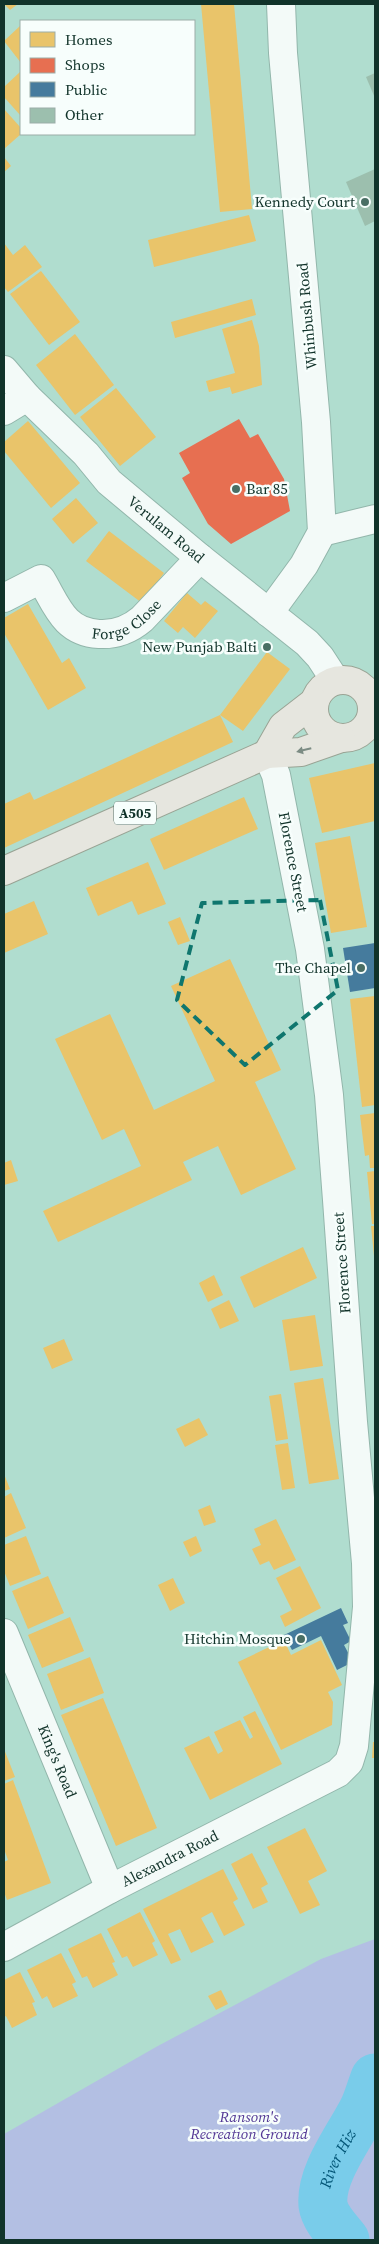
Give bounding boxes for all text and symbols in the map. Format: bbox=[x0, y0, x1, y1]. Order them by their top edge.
legend bbox=[20, 20, 195, 135]
text: Homes bbox=[65, 29, 112, 50]
text: Shops bbox=[65, 54, 105, 75]
text: Public bbox=[65, 79, 107, 100]
text: Other bbox=[65, 104, 104, 125]
place label: Kennedy Court bbox=[254, 191, 355, 212]
marker: Kennedy Court bbox=[359, 196, 371, 208]
street label: Whinbush Road bbox=[291, 261, 322, 370]
place label: Bar 85 bbox=[246, 478, 288, 499]
marker: Bar 85 bbox=[230, 483, 242, 495]
street label: Verulam Road bbox=[123, 491, 210, 568]
street label: Forge Close bbox=[91, 594, 166, 644]
place label: New Punjab Balti bbox=[142, 636, 257, 657]
marker: New Punjab Balti bbox=[261, 641, 273, 653]
one-way arrow bbox=[297, 746, 312, 754]
road number: A505 bbox=[114, 801, 156, 824]
street label: Florence Street bbox=[273, 810, 314, 914]
place label: The Chapel bbox=[275, 957, 352, 978]
marker: The Chapel bbox=[355, 962, 367, 974]
street label: Florence Street bbox=[327, 1212, 356, 1314]
place label: Hitchin Mosque bbox=[184, 1628, 291, 1649]
marker: Hitchin Mosque bbox=[295, 1633, 307, 1645]
street label: King's Road bbox=[33, 1721, 82, 1802]
street label: Alexandra Road bbox=[117, 1824, 222, 1892]
park label: Ransom's Recreation Ground bbox=[189, 2106, 308, 2144]
water label: River Hiz bbox=[313, 2124, 361, 2192]

